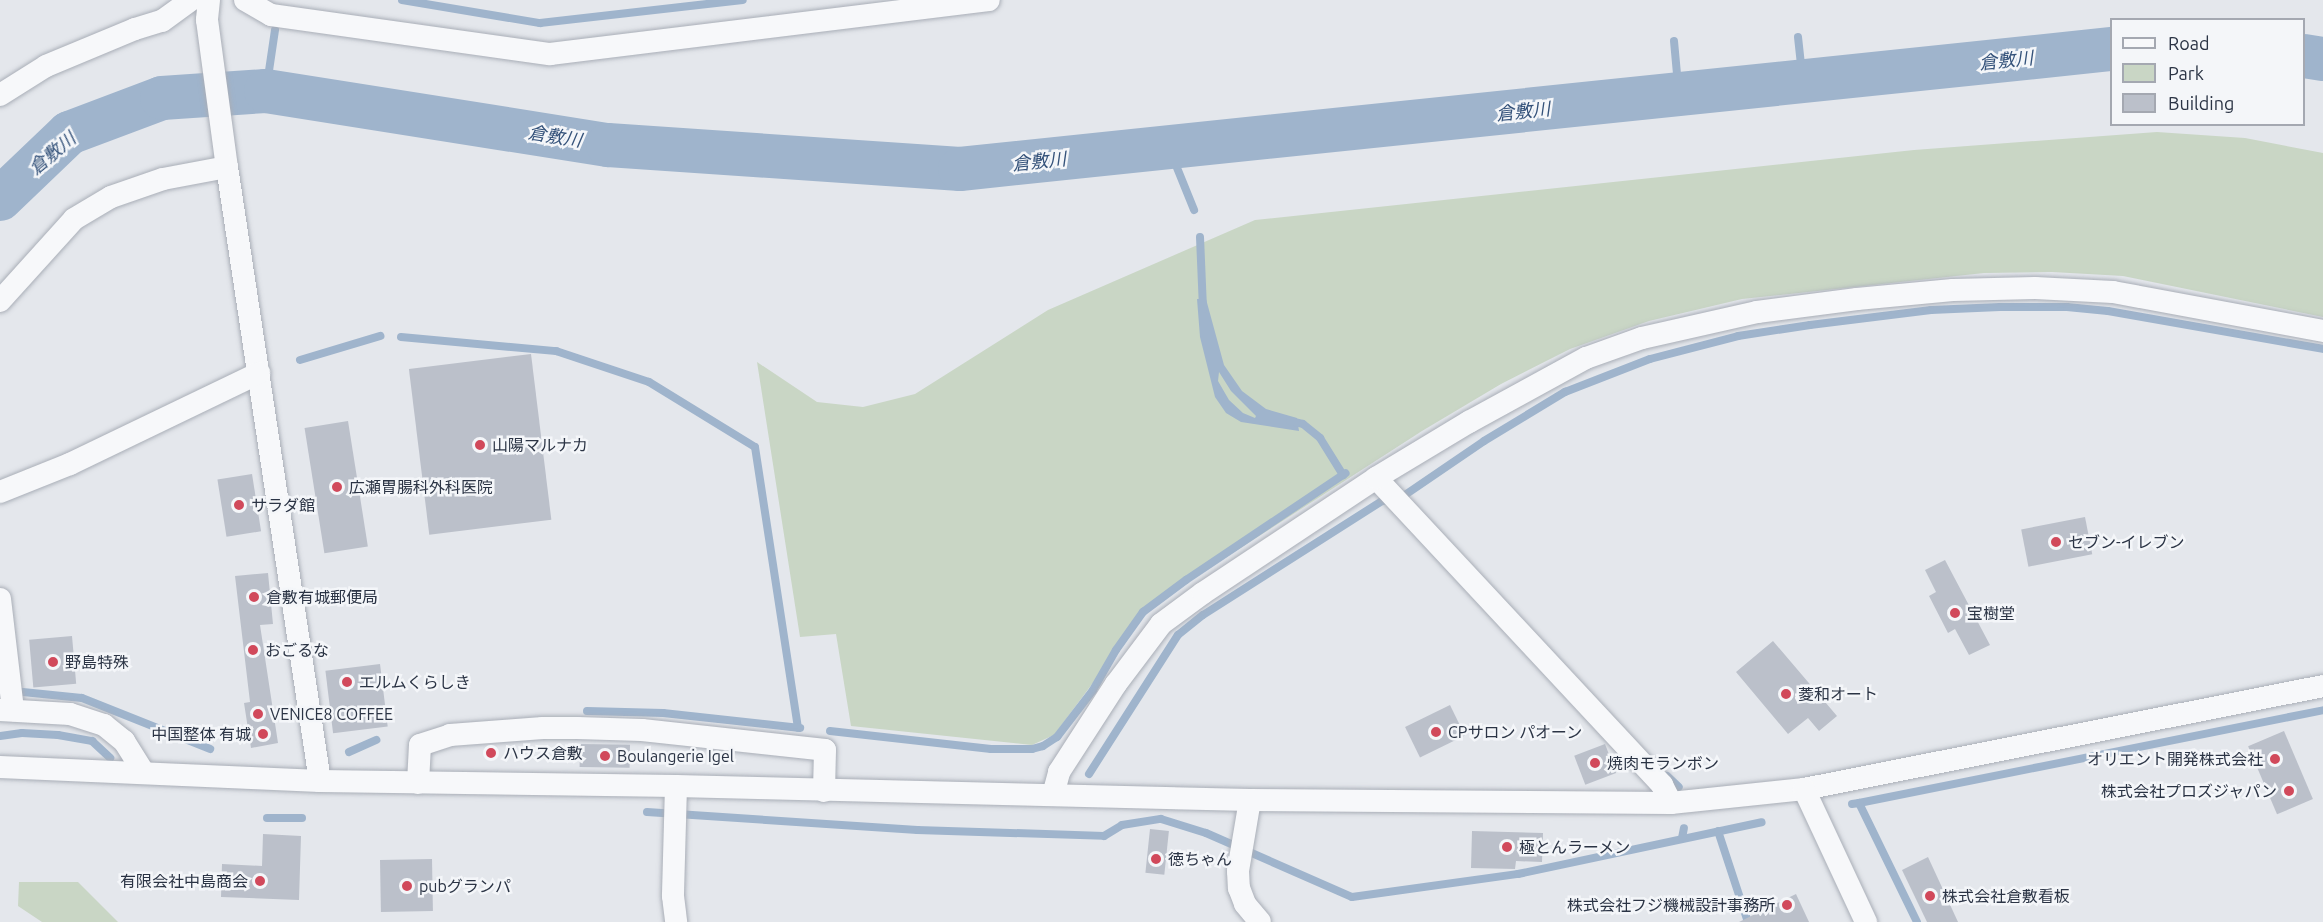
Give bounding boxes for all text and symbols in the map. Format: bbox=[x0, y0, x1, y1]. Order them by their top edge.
legend bbox=[2110, 18, 2305, 126]
text: Road bbox=[2168, 33, 2210, 53]
water label: 倉敷川 bbox=[1978, 46, 2034, 74]
text: Park bbox=[2168, 63, 2204, 83]
text: Building bbox=[2168, 93, 2234, 113]
water label: 倉敷川 bbox=[1495, 97, 1551, 125]
water label: 倉敷川 bbox=[527, 121, 583, 151]
water label: 倉敷川 bbox=[24, 127, 80, 179]
water label: 倉敷川 bbox=[1011, 147, 1067, 175]
place label: 山陽マルナカ bbox=[492, 435, 588, 455]
marker: 山陽マルナカ bbox=[473, 438, 487, 452]
place label: 広瀬胃腸科外科医院 bbox=[349, 477, 493, 497]
marker: 広瀬胃腸科外科医院 bbox=[330, 480, 344, 494]
place label: サラダ館 bbox=[251, 495, 315, 515]
marker: サラダ館 bbox=[232, 498, 246, 512]
place label: セブン-イレブン bbox=[2068, 532, 2185, 552]
marker: セブン-イレブン bbox=[2049, 535, 2063, 549]
place label: 倉敷有城郵便局 bbox=[266, 587, 378, 607]
marker: 倉敷有城郵便局 bbox=[247, 590, 261, 604]
place label: 宝樹堂 bbox=[1967, 603, 2015, 623]
marker: 宝樹堂 bbox=[1948, 606, 1962, 620]
place label: おごるな bbox=[265, 640, 329, 660]
marker: おごるな bbox=[246, 643, 260, 657]
place label: 野島特殊 bbox=[65, 652, 129, 672]
marker: 野島特殊 bbox=[46, 655, 60, 669]
place label: エルムくらしき bbox=[359, 672, 471, 692]
marker: エルムくらしき bbox=[340, 675, 354, 689]
place label: 菱和オート bbox=[1798, 684, 1878, 704]
marker: 菱和オート bbox=[1779, 687, 1793, 701]
place label: VENICE8 COFFEE bbox=[270, 704, 393, 724]
marker: VENICE8 COFFEE bbox=[251, 707, 265, 721]
place label: CPサロン パオーン bbox=[1448, 722, 1583, 742]
place label: 中国整体 有城 bbox=[151, 724, 251, 744]
marker: CPサロン パオーン bbox=[1429, 725, 1443, 739]
marker: 中国整体 有城 bbox=[256, 727, 270, 741]
place label: ハウス倉敷 bbox=[503, 743, 583, 763]
marker: ハウス倉敷 bbox=[484, 746, 498, 760]
place label: Boulangerie Igel bbox=[617, 746, 734, 766]
marker: Boulangerie Igel bbox=[598, 749, 612, 763]
place label: オリエント開発株式会社 bbox=[2087, 749, 2263, 769]
marker: オリエント開発株式会社 bbox=[2268, 752, 2282, 766]
place label: 焼肉モランボン bbox=[1607, 753, 1719, 773]
marker: 焼肉モランボン bbox=[1588, 756, 1602, 770]
place label: 株式会社プロズジャパン bbox=[2101, 781, 2277, 801]
marker: 株式会社プロズジャパン bbox=[2282, 784, 2296, 798]
place label: 極とんラーメン bbox=[1519, 837, 1631, 857]
marker: 極とんラーメン bbox=[1500, 840, 1514, 854]
place label: 徳ちゃん bbox=[1168, 849, 1232, 869]
marker: 徳ちゃん bbox=[1149, 852, 1163, 866]
place label: 有限会社中島商会 bbox=[120, 871, 248, 891]
marker: 有限会社中島商会 bbox=[253, 874, 267, 888]
place label: pubグランパ bbox=[419, 876, 511, 896]
marker: pubグランパ bbox=[400, 879, 414, 893]
place label: 株式会社倉敷看板 bbox=[1942, 886, 2070, 906]
marker: 株式会社倉敷看板 bbox=[1923, 889, 1937, 903]
place label: 株式会社フジ機械設計事務所 bbox=[1567, 895, 1775, 915]
marker: 株式会社フジ機械設計事務所 bbox=[1780, 898, 1794, 912]

